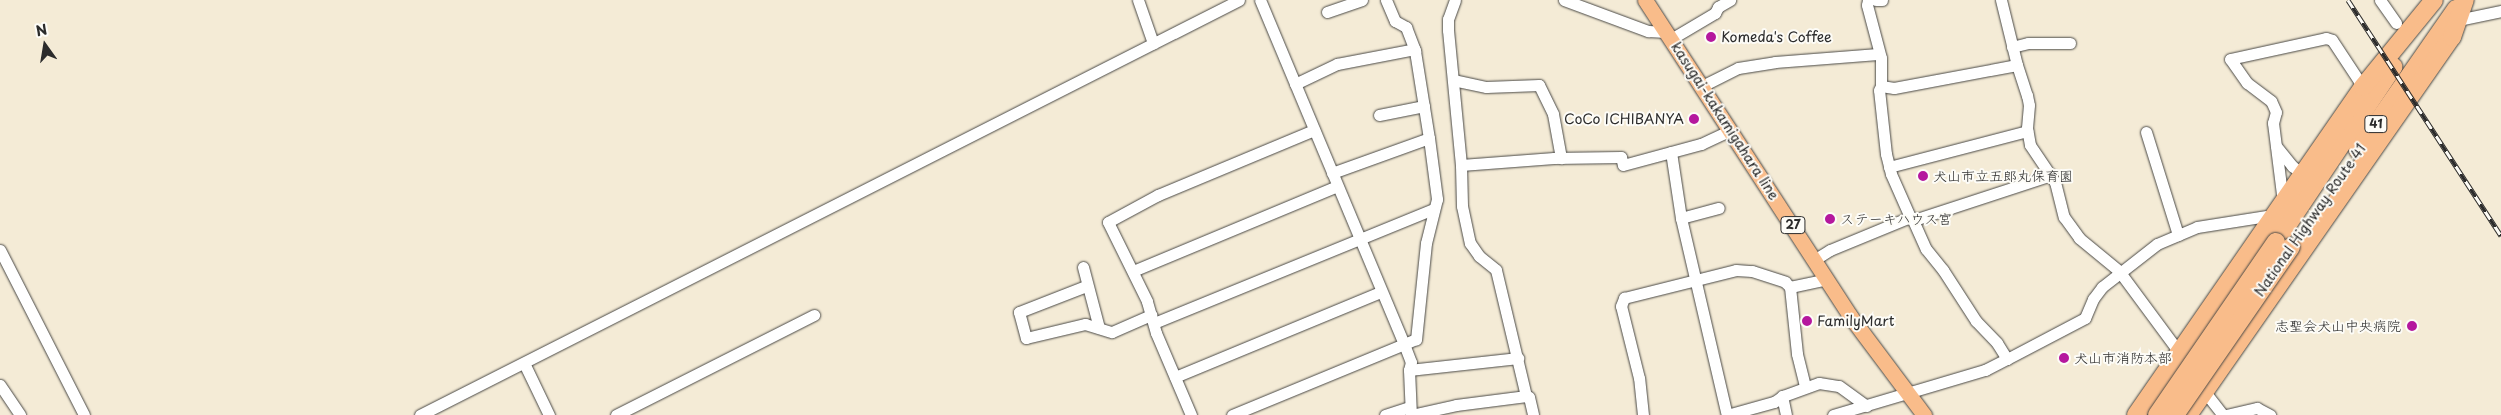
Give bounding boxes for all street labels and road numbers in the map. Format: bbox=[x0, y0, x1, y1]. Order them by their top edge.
street label: kasugai-kakamigahara line bbox=[1668, 39, 1782, 203]
road number: 41 bbox=[2364, 115, 2388, 134]
street label: National Highway Route 41 bbox=[2251, 140, 2369, 300]
road number: 27 bbox=[1779, 216, 1807, 234]

